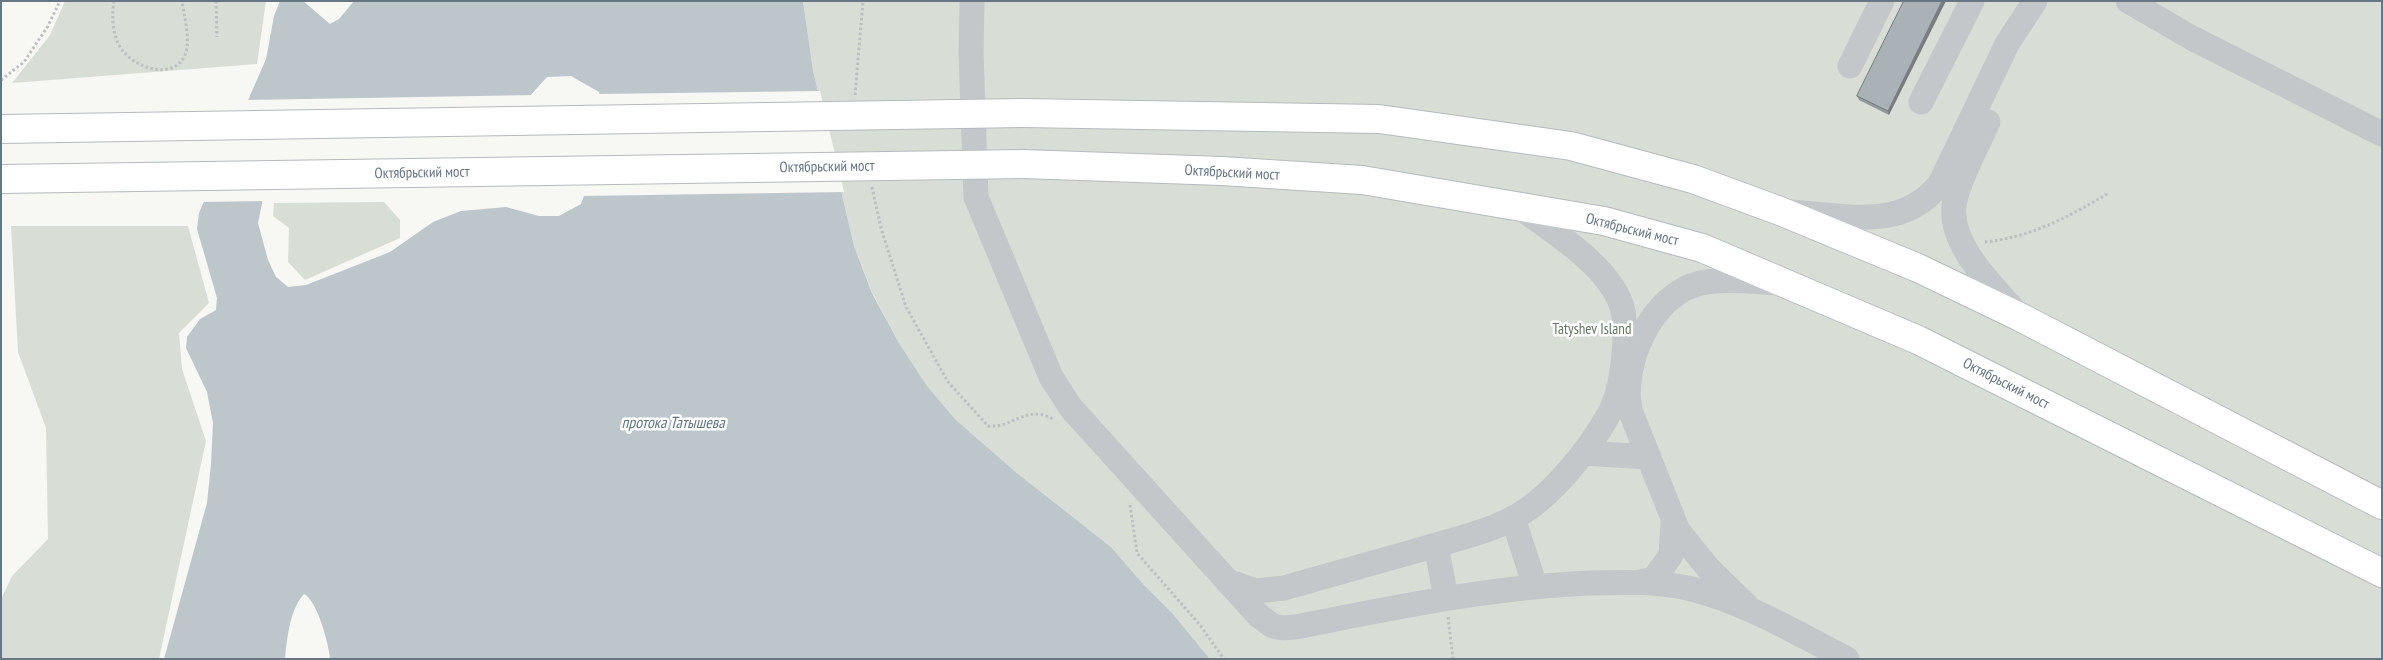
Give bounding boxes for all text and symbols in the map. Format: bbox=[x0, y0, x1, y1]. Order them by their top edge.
street label: Октябрьский мост bbox=[779, 157, 875, 177]
street label: Октябрьский мост bbox=[1184, 162, 1280, 184]
street label: Октябрьский мост bbox=[374, 163, 470, 183]
street label: Октябрьский мост bbox=[1584, 210, 1680, 250]
park label: Tatyshev Island bbox=[1553, 321, 1631, 339]
street label: Октябрьский мост bbox=[1960, 354, 2052, 414]
water label: протока Татышева bbox=[621, 413, 725, 433]

